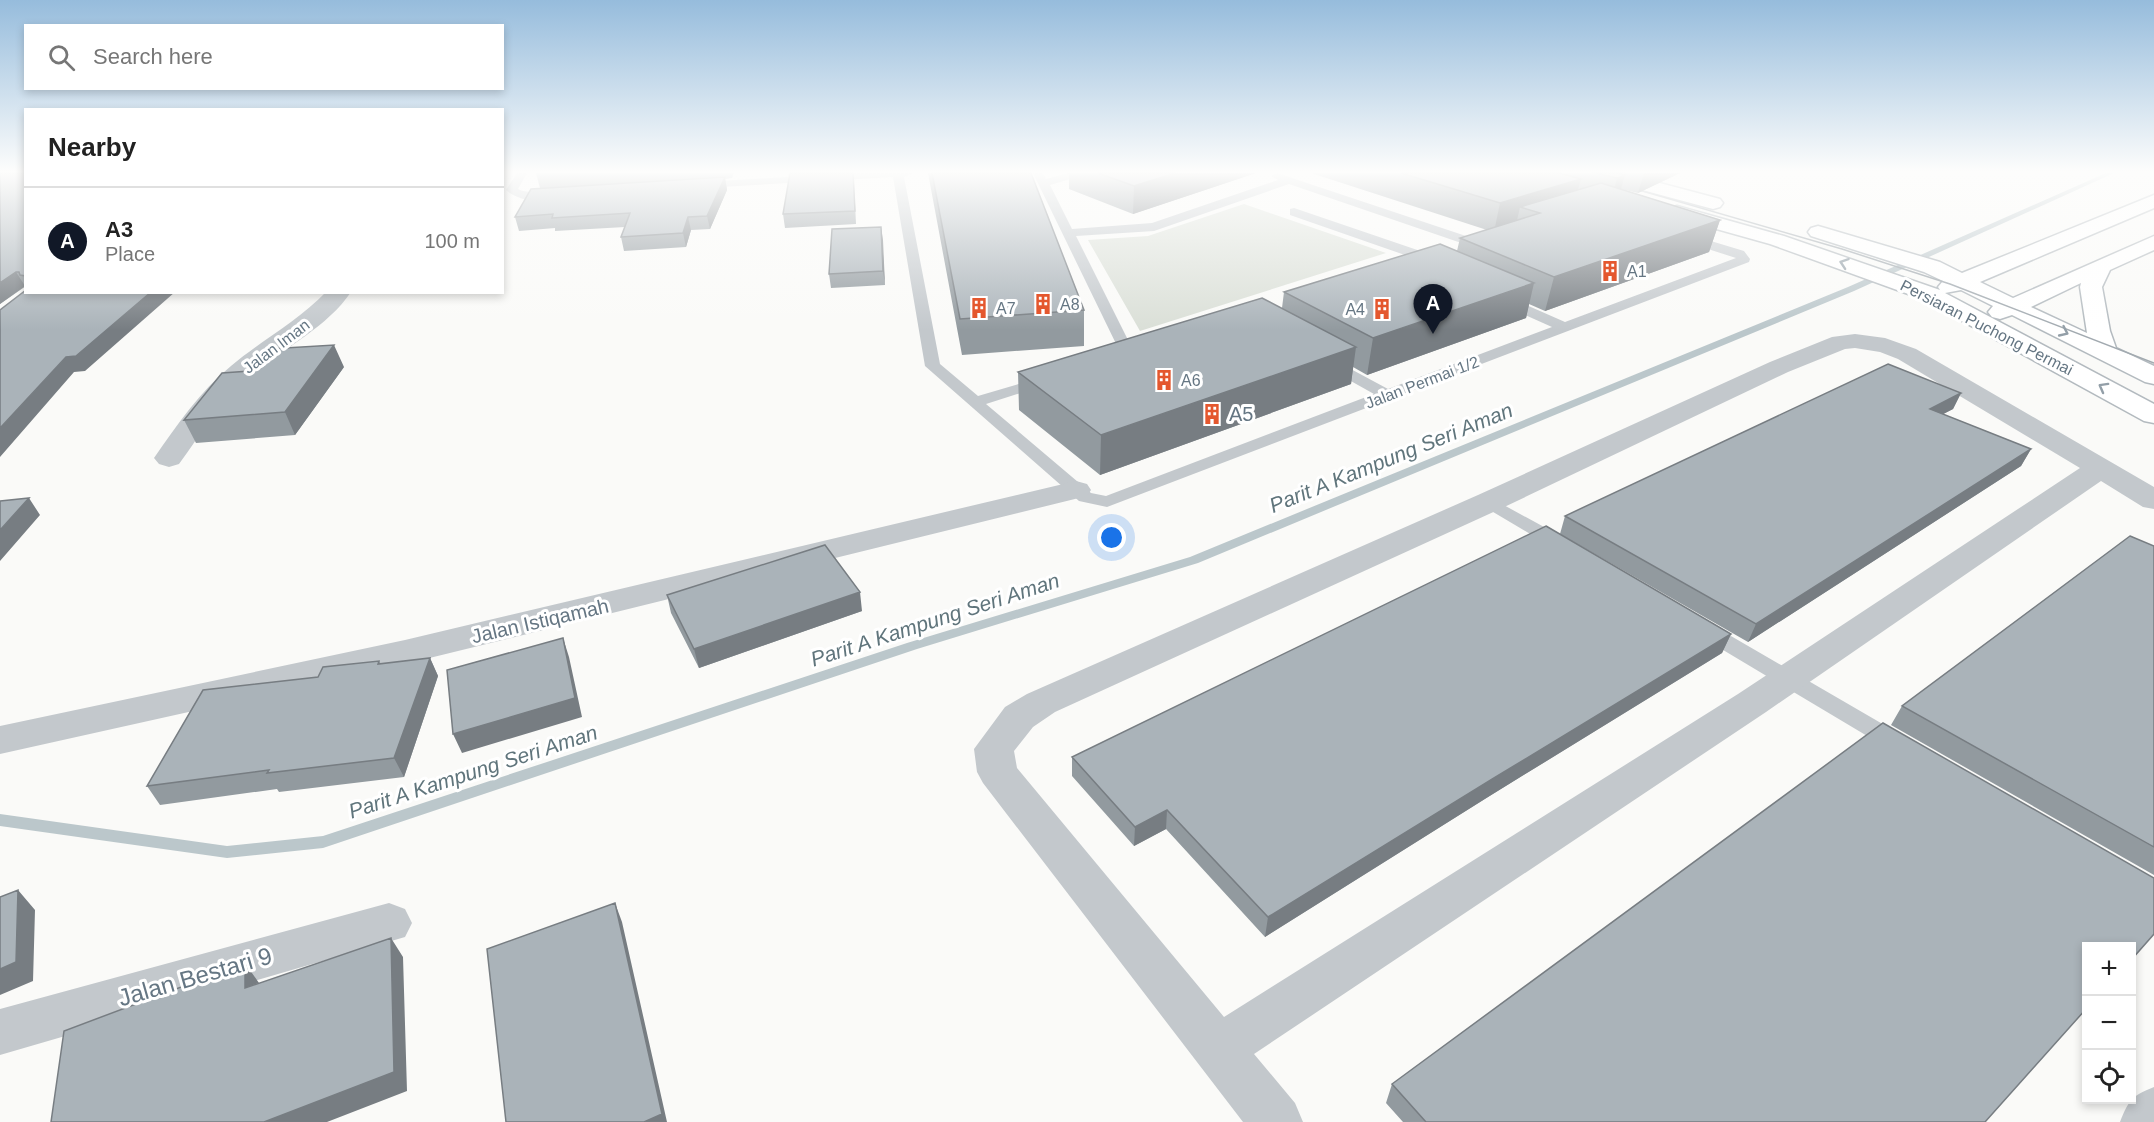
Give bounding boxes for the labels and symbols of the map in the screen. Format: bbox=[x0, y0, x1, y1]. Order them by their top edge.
one-way arrow bbox=[1839, 257, 1850, 270]
building icon: A1 bbox=[1598, 259, 1622, 283]
place label: A1 bbox=[1627, 263, 1647, 280]
street label: Persiaran Puchong Permai bbox=[1898, 276, 2076, 378]
pin: A bbox=[1414, 284, 1452, 334]
building icon: A8 bbox=[1031, 292, 1055, 316]
building icon: A7 bbox=[967, 296, 991, 320]
place label: A8 bbox=[1060, 296, 1080, 313]
building icon: A4 bbox=[1370, 297, 1394, 321]
place label: A7 bbox=[996, 300, 1016, 317]
place label: A4 bbox=[1345, 301, 1365, 318]
street label: Jalan Iman bbox=[240, 316, 313, 377]
one-way arrow bbox=[2058, 324, 2069, 336]
street label: Jalan Permai 1/2 bbox=[1363, 353, 1481, 412]
building icon: A6 bbox=[1152, 368, 1176, 392]
place label: A6 bbox=[1181, 372, 1201, 389]
one-way arrow bbox=[2098, 383, 2109, 394]
water label: Parit A Kampung Seri Aman bbox=[1266, 398, 1516, 517]
building icon: A5 bbox=[1200, 402, 1224, 426]
place label: A5 bbox=[1229, 403, 1253, 425]
your location bbox=[1097, 523, 1126, 552]
water label: Parit A Kampung Seri Aman bbox=[808, 568, 1062, 671]
street label: Jalan Istiqamah bbox=[469, 595, 611, 647]
water label: Parit A Kampung Seri Aman bbox=[346, 720, 600, 823]
street label: Jalan Bestari 9 bbox=[115, 942, 275, 1011]

